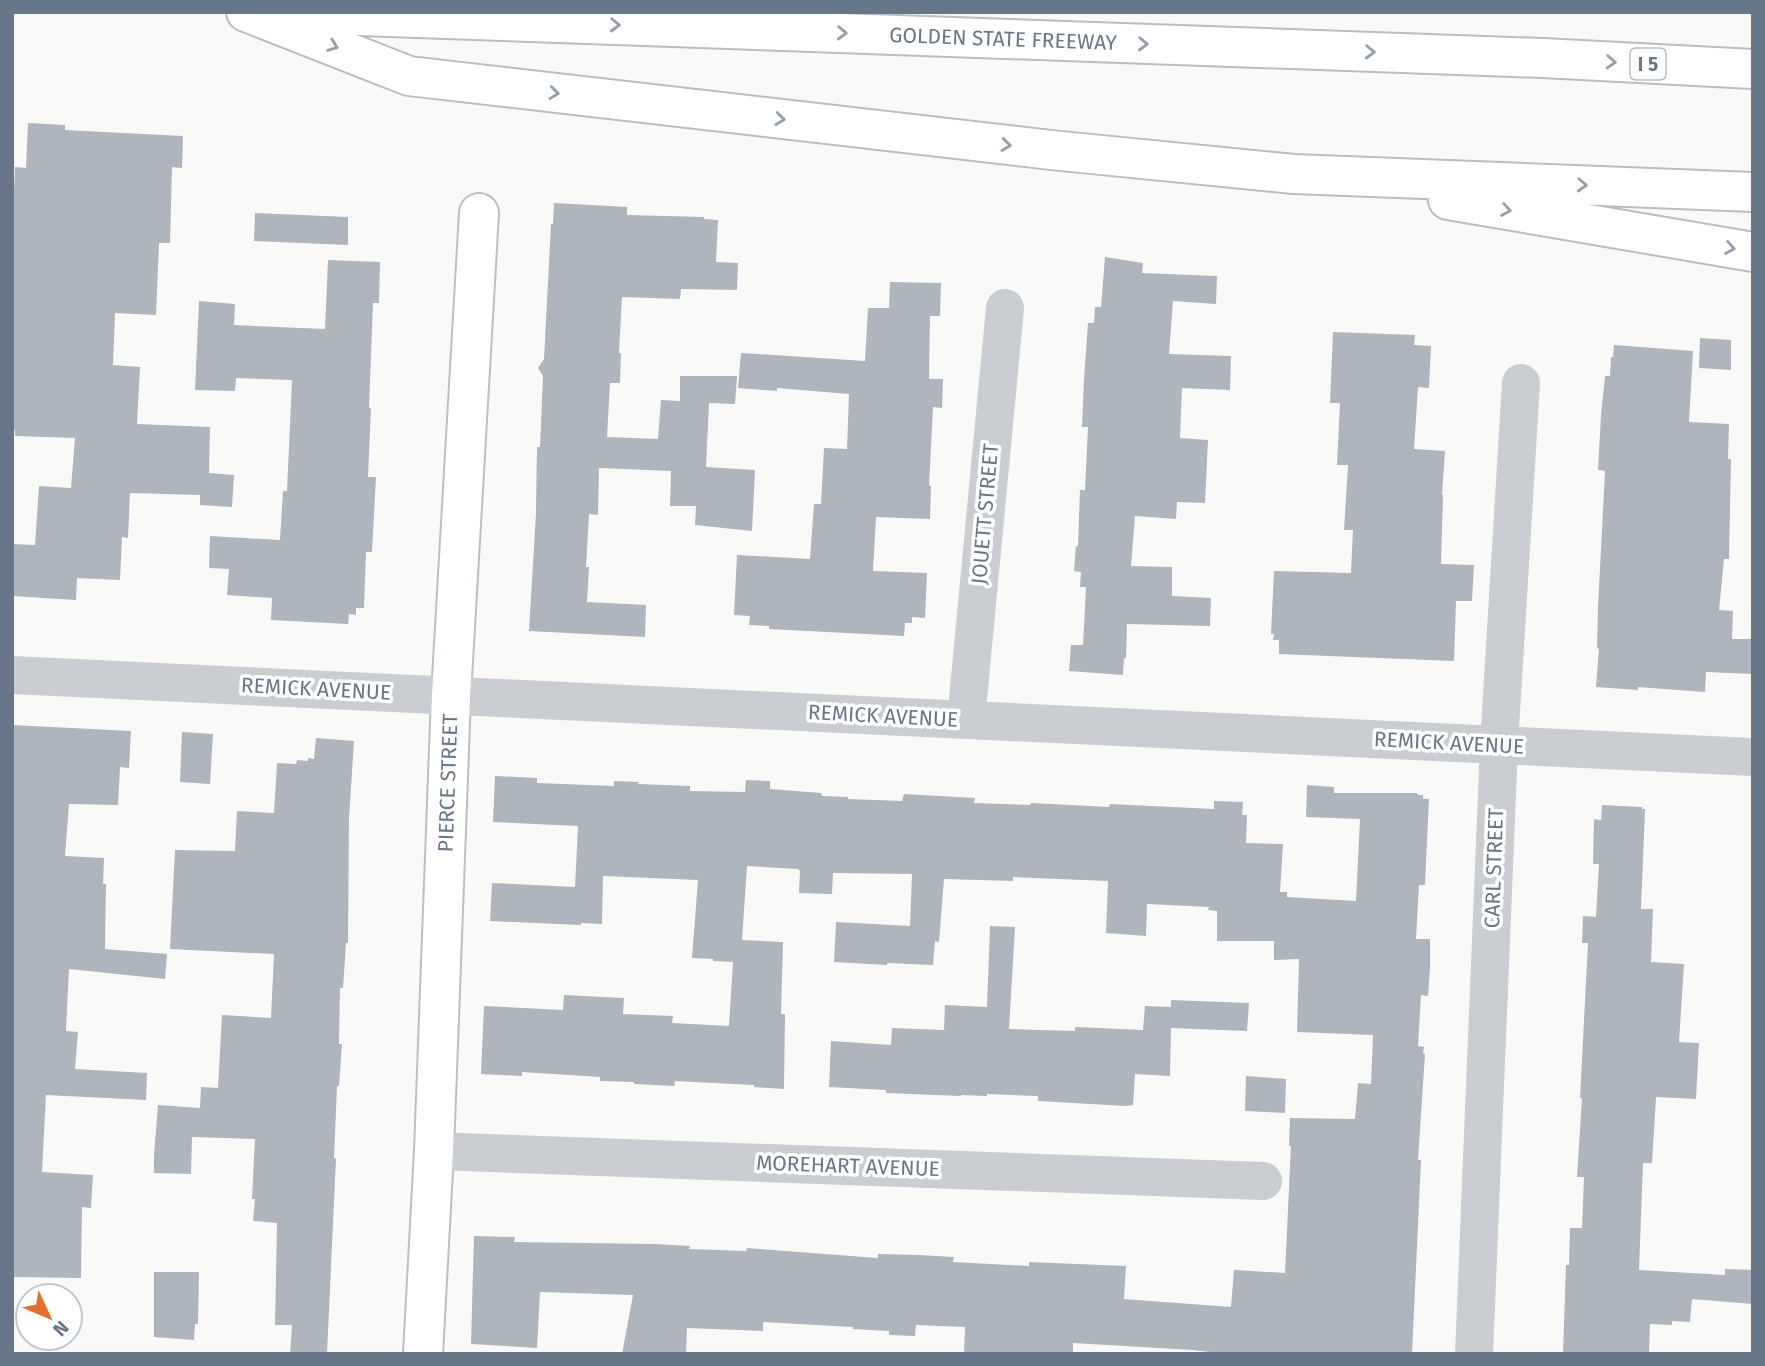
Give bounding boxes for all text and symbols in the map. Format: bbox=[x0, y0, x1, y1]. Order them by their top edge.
one-way arrow bbox=[610, 18, 621, 33]
street label: GOLDEN STATE FREEWAY bbox=[889, 22, 1118, 56]
one-way arrow bbox=[837, 26, 848, 41]
one-way arrow bbox=[1138, 37, 1149, 52]
one-way arrow bbox=[326, 38, 338, 52]
one-way arrow bbox=[1365, 45, 1376, 60]
road number: I 5 bbox=[1630, 48, 1666, 80]
one-way arrow bbox=[1606, 54, 1617, 69]
one-way arrow bbox=[548, 85, 560, 100]
one-way arrow bbox=[774, 111, 786, 126]
one-way arrow bbox=[1000, 137, 1012, 152]
one-way arrow bbox=[1577, 177, 1588, 192]
one-way arrow bbox=[1500, 202, 1512, 217]
one-way arrow bbox=[1724, 240, 1736, 255]
street label: JOUETT STREET bbox=[966, 442, 1004, 585]
street label: REMICK AVENUE bbox=[240, 672, 392, 706]
street label: REMICK AVENUE bbox=[807, 699, 959, 733]
street label: PIERCE STREET bbox=[433, 713, 463, 853]
street label: REMICK AVENUE bbox=[1373, 726, 1525, 760]
street label: CARL STREET bbox=[1479, 807, 1509, 929]
street label: MOREHART AVENUE bbox=[756, 1150, 940, 1182]
north arrow bbox=[14, 1282, 84, 1352]
text: N bbox=[48, 1316, 74, 1341]

